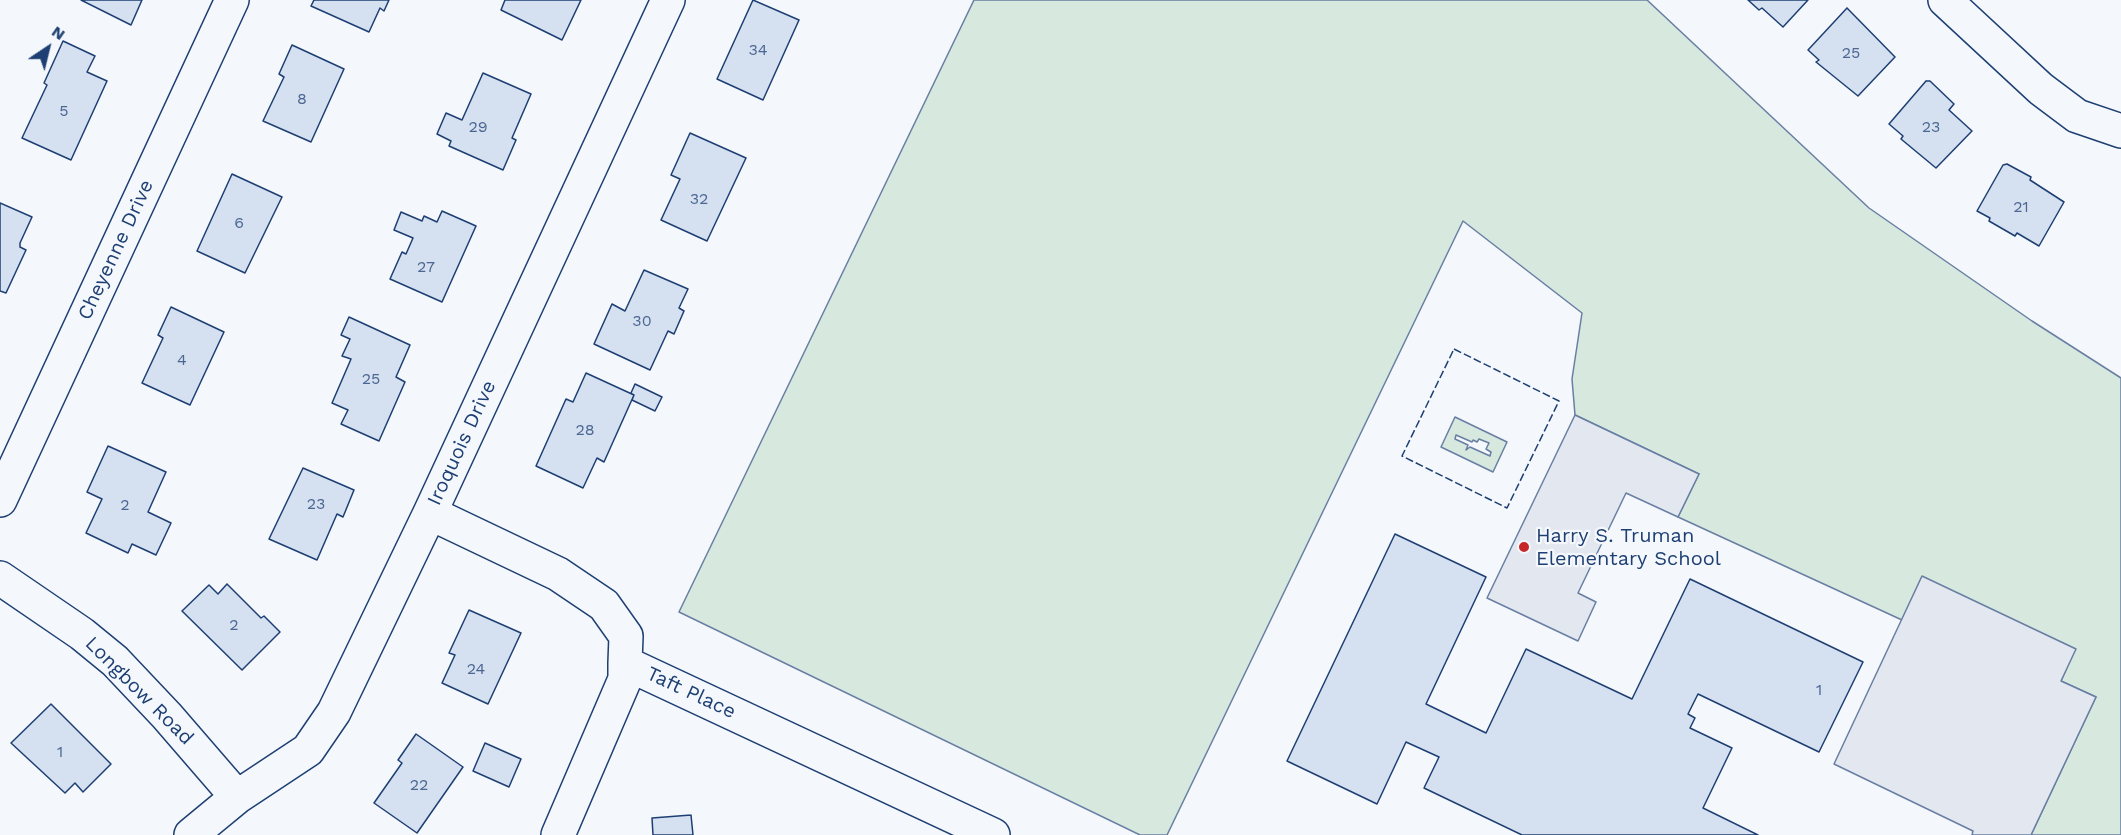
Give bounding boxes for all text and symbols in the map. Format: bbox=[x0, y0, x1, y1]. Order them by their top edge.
north arrow bbox=[18, 18, 78, 78]
text: N bbox=[48, 22, 69, 44]
house number: 34 bbox=[748, 40, 768, 60]
house number: 25 bbox=[1842, 43, 1860, 63]
house number: 8 bbox=[297, 89, 307, 109]
house number: 5 bbox=[59, 101, 69, 121]
house number: 29 bbox=[468, 117, 488, 137]
house number: 23 bbox=[1922, 117, 1940, 137]
street label: Cheyenne Drive bbox=[73, 176, 159, 324]
house number: 32 bbox=[690, 189, 708, 209]
house number: 21 bbox=[2013, 197, 2029, 217]
house number: 6 bbox=[234, 213, 244, 233]
house number: 27 bbox=[417, 257, 435, 277]
house number: 30 bbox=[632, 311, 652, 331]
house number: 4 bbox=[177, 350, 187, 370]
house number: 25 bbox=[362, 369, 380, 389]
street label: Iroquois Drive bbox=[423, 377, 501, 509]
house number: 28 bbox=[575, 420, 595, 440]
house number: 23 bbox=[307, 494, 325, 514]
house number: 2 bbox=[120, 495, 130, 515]
place label: Harry S. Truman Elementary School bbox=[1536, 524, 1721, 571]
marker: Harry S. Truman Elementary School bbox=[1517, 540, 1531, 554]
house number: 2 bbox=[229, 615, 239, 635]
street label: Longbow Road bbox=[80, 632, 198, 750]
house number: 24 bbox=[467, 659, 485, 679]
street label: Taft Place bbox=[643, 662, 739, 724]
house number: 1 bbox=[1816, 680, 1822, 700]
house number: 1 bbox=[57, 742, 63, 762]
house number: 22 bbox=[410, 775, 428, 795]

